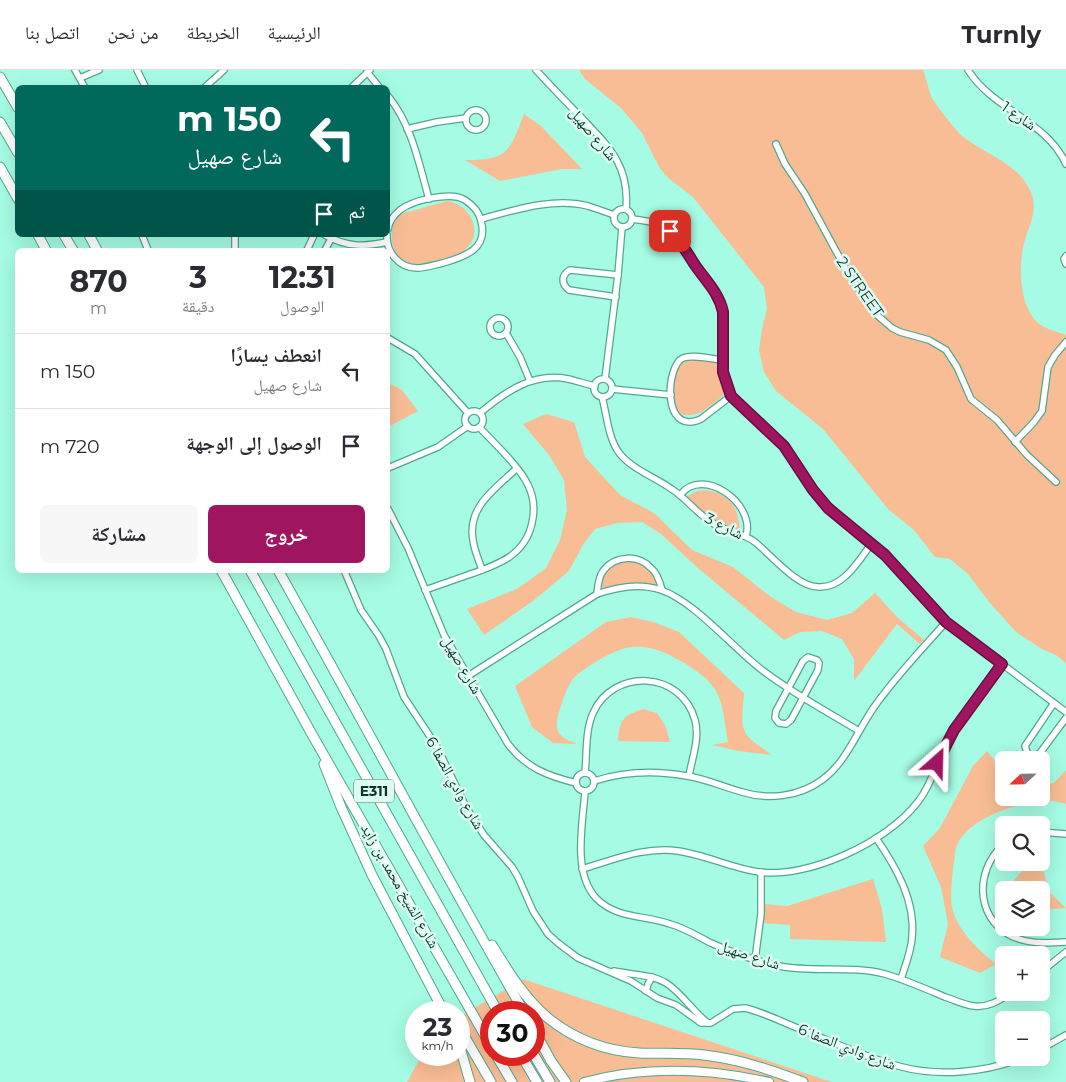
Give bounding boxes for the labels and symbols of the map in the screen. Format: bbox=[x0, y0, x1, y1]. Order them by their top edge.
street label: شارع 1 bbox=[998, 97, 1040, 135]
street label: شارع صهيل bbox=[565, 103, 621, 165]
pin bbox=[649, 210, 691, 252]
street label: 2 STREET bbox=[833, 253, 888, 321]
street label: 3 شارع bbox=[701, 508, 747, 544]
street label: شارع صهيل bbox=[437, 632, 487, 698]
street label: شارع وادي الصفا 6 bbox=[420, 733, 489, 834]
position arrow bbox=[910, 736, 962, 788]
north arrow bbox=[995, 751, 1050, 806]
road number: E311 bbox=[354, 779, 394, 802]
street label: شارع الشيخ محمد بن زايد bbox=[356, 820, 444, 952]
street label: شارع صهيل bbox=[715, 936, 783, 974]
speed limit sign: 30 bbox=[480, 1001, 545, 1066]
street label: شارع وادي الصفا 6 bbox=[794, 1019, 899, 1077]

